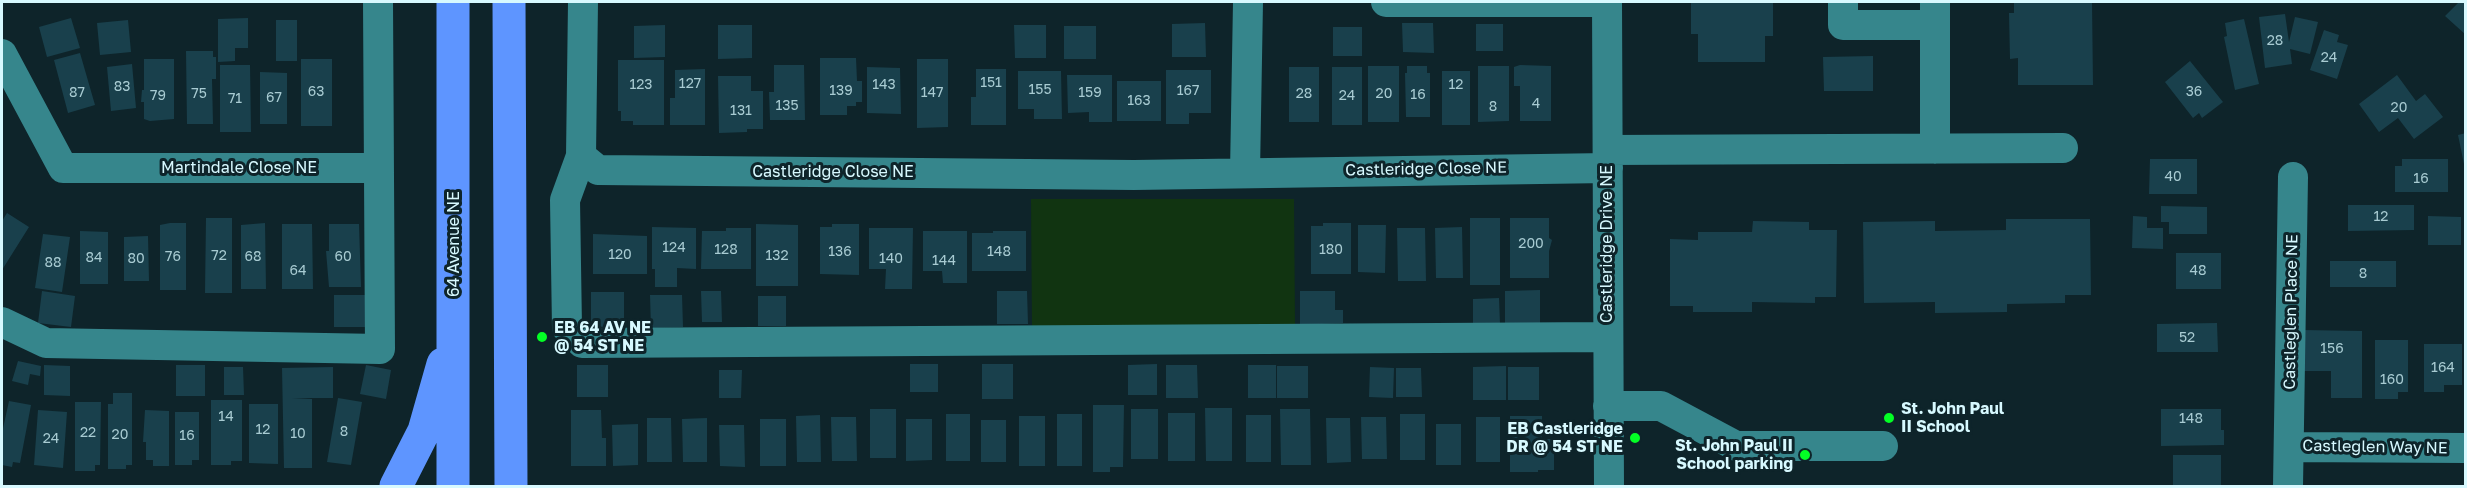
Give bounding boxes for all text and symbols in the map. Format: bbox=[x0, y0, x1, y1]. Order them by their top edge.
house number: 28 bbox=[2267, 33, 2283, 49]
house number: 24 bbox=[2321, 50, 2337, 66]
house number: 151 bbox=[980, 75, 1002, 91]
house number: 127 bbox=[679, 76, 701, 92]
house number: 123 bbox=[629, 77, 653, 93]
house number: 143 bbox=[872, 77, 896, 93]
house number: 12 bbox=[1449, 77, 1463, 93]
house number: 83 bbox=[114, 79, 130, 95]
house number: 155 bbox=[1028, 82, 1052, 98]
house number: 139 bbox=[829, 83, 853, 99]
house number: 167 bbox=[1177, 83, 1199, 99]
house number: 63 bbox=[308, 84, 324, 100]
house number: 36 bbox=[2186, 84, 2202, 100]
house number: 87 bbox=[69, 85, 85, 101]
house number: 147 bbox=[921, 85, 943, 101]
house number: 159 bbox=[1078, 85, 1102, 101]
house number: 75 bbox=[191, 86, 207, 102]
house number: 28 bbox=[1296, 86, 1312, 102]
house number: 20 bbox=[1376, 86, 1392, 102]
house number: 16 bbox=[1410, 87, 1426, 103]
house number: 79 bbox=[150, 88, 166, 104]
house number: 24 bbox=[1339, 88, 1355, 104]
house number: 67 bbox=[266, 90, 282, 106]
house number: 71 bbox=[228, 91, 242, 107]
house number: 163 bbox=[1127, 93, 1151, 109]
house number: 4 bbox=[1532, 96, 1540, 112]
house number: 135 bbox=[775, 98, 799, 114]
house number: 8 bbox=[1489, 99, 1497, 115]
house number: 20 bbox=[2391, 100, 2407, 116]
house number: 131 bbox=[730, 103, 752, 119]
street label: Martindale Close NE bbox=[161, 158, 317, 178]
street label: Castleridge Close NE bbox=[1345, 158, 1507, 180]
street label: Castleridge Close NE bbox=[752, 162, 914, 182]
street label: Castleridge Drive NE bbox=[1597, 165, 1617, 323]
house number: 40 bbox=[2164, 169, 2182, 185]
house number: 16 bbox=[2413, 171, 2429, 187]
street label: 64 Avenue NE bbox=[444, 191, 464, 297]
house number: 12 bbox=[2374, 209, 2388, 225]
street label: Castleglen Place NE bbox=[2280, 234, 2302, 390]
house number: 200 bbox=[1518, 236, 1544, 252]
house number: 124 bbox=[662, 240, 686, 256]
house number: 128 bbox=[714, 242, 738, 258]
house number: 180 bbox=[1319, 242, 1343, 258]
house number: 136 bbox=[828, 244, 852, 260]
house number: 148 bbox=[987, 244, 1011, 260]
house number: 120 bbox=[608, 247, 632, 263]
house number: 72 bbox=[211, 248, 227, 264]
house number: 132 bbox=[765, 248, 789, 264]
house number: 76 bbox=[165, 249, 181, 265]
house number: 68 bbox=[244, 249, 262, 265]
house number: 60 bbox=[334, 249, 352, 265]
house number: 84 bbox=[85, 250, 103, 266]
house number: 80 bbox=[127, 251, 145, 267]
house number: 140 bbox=[879, 251, 903, 267]
house number: 144 bbox=[932, 253, 956, 269]
house number: 88 bbox=[44, 255, 62, 271]
house number: 64 bbox=[289, 263, 307, 279]
house number: 48 bbox=[2189, 263, 2207, 279]
house number: 8 bbox=[2359, 266, 2367, 282]
place label: EB 64 AV NE @ 54 ST NE bbox=[554, 318, 651, 356]
marker: EB 64 AV NE @ 54 ST NE bbox=[535, 330, 549, 344]
house number: 52 bbox=[2179, 330, 2195, 346]
house number: 156 bbox=[2320, 341, 2344, 357]
house number: 164 bbox=[2431, 360, 2455, 376]
house number: 160 bbox=[2380, 372, 2404, 388]
place label: St. John Paul II School bbox=[1901, 399, 2004, 437]
house number: 14 bbox=[218, 409, 234, 425]
marker: St. John Paul II School bbox=[1882, 411, 1896, 425]
house number: 148 bbox=[2179, 411, 2203, 427]
place label: EB Castleridge DR @ 54 ST NE bbox=[1506, 419, 1623, 457]
house number: 12 bbox=[256, 422, 270, 438]
house number: 8 bbox=[340, 424, 348, 440]
house number: 22 bbox=[80, 425, 96, 441]
house number: 10 bbox=[290, 426, 306, 442]
house number: 20 bbox=[112, 427, 128, 443]
house number: 16 bbox=[179, 428, 195, 444]
house number: 24 bbox=[43, 431, 59, 447]
marker: EB Castleridge DR @ 54 ST NE bbox=[1628, 431, 1642, 445]
place label: St. John Paul II School parking bbox=[1675, 436, 1793, 474]
street label: Castleglen Way NE bbox=[2302, 436, 2448, 458]
marker: St. John Paul II School parking bbox=[1798, 448, 1812, 462]

